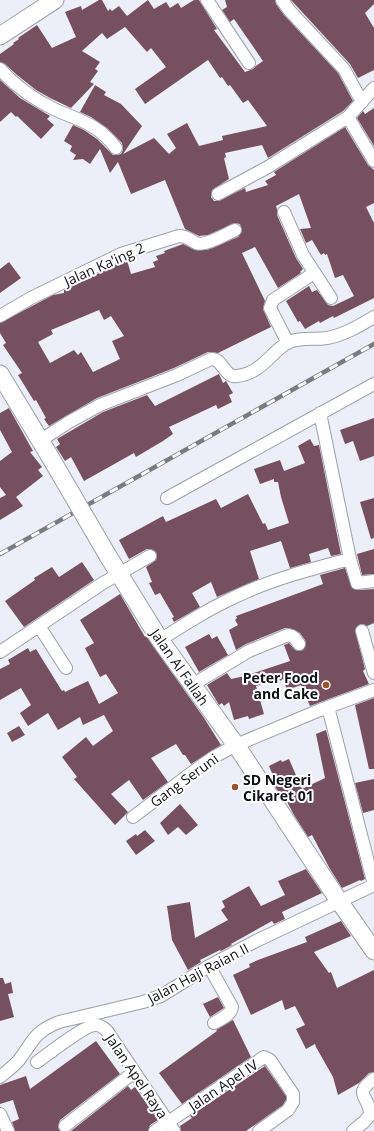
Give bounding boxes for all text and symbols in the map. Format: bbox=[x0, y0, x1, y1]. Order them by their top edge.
street label: Jalan Ka'ing 2 bbox=[59, 238, 147, 291]
street label: Jalan Al Fallah bbox=[145, 623, 213, 709]
place label: Peter Food and Cake bbox=[243, 668, 318, 703]
marker: Peter Food and Cake bbox=[321, 680, 331, 690]
street label: Gang Seruni bbox=[146, 749, 222, 811]
place label: SD Negeri Cikaret 01 bbox=[243, 770, 314, 805]
marker: SD Negeri Cikaret 01 bbox=[230, 782, 240, 792]
street label: Jalan Haji Raian II bbox=[142, 938, 252, 1009]
street label: Jalan Apel Raya bbox=[100, 1028, 172, 1122]
street label: Jalan Apel IV bbox=[183, 1054, 262, 1116]

